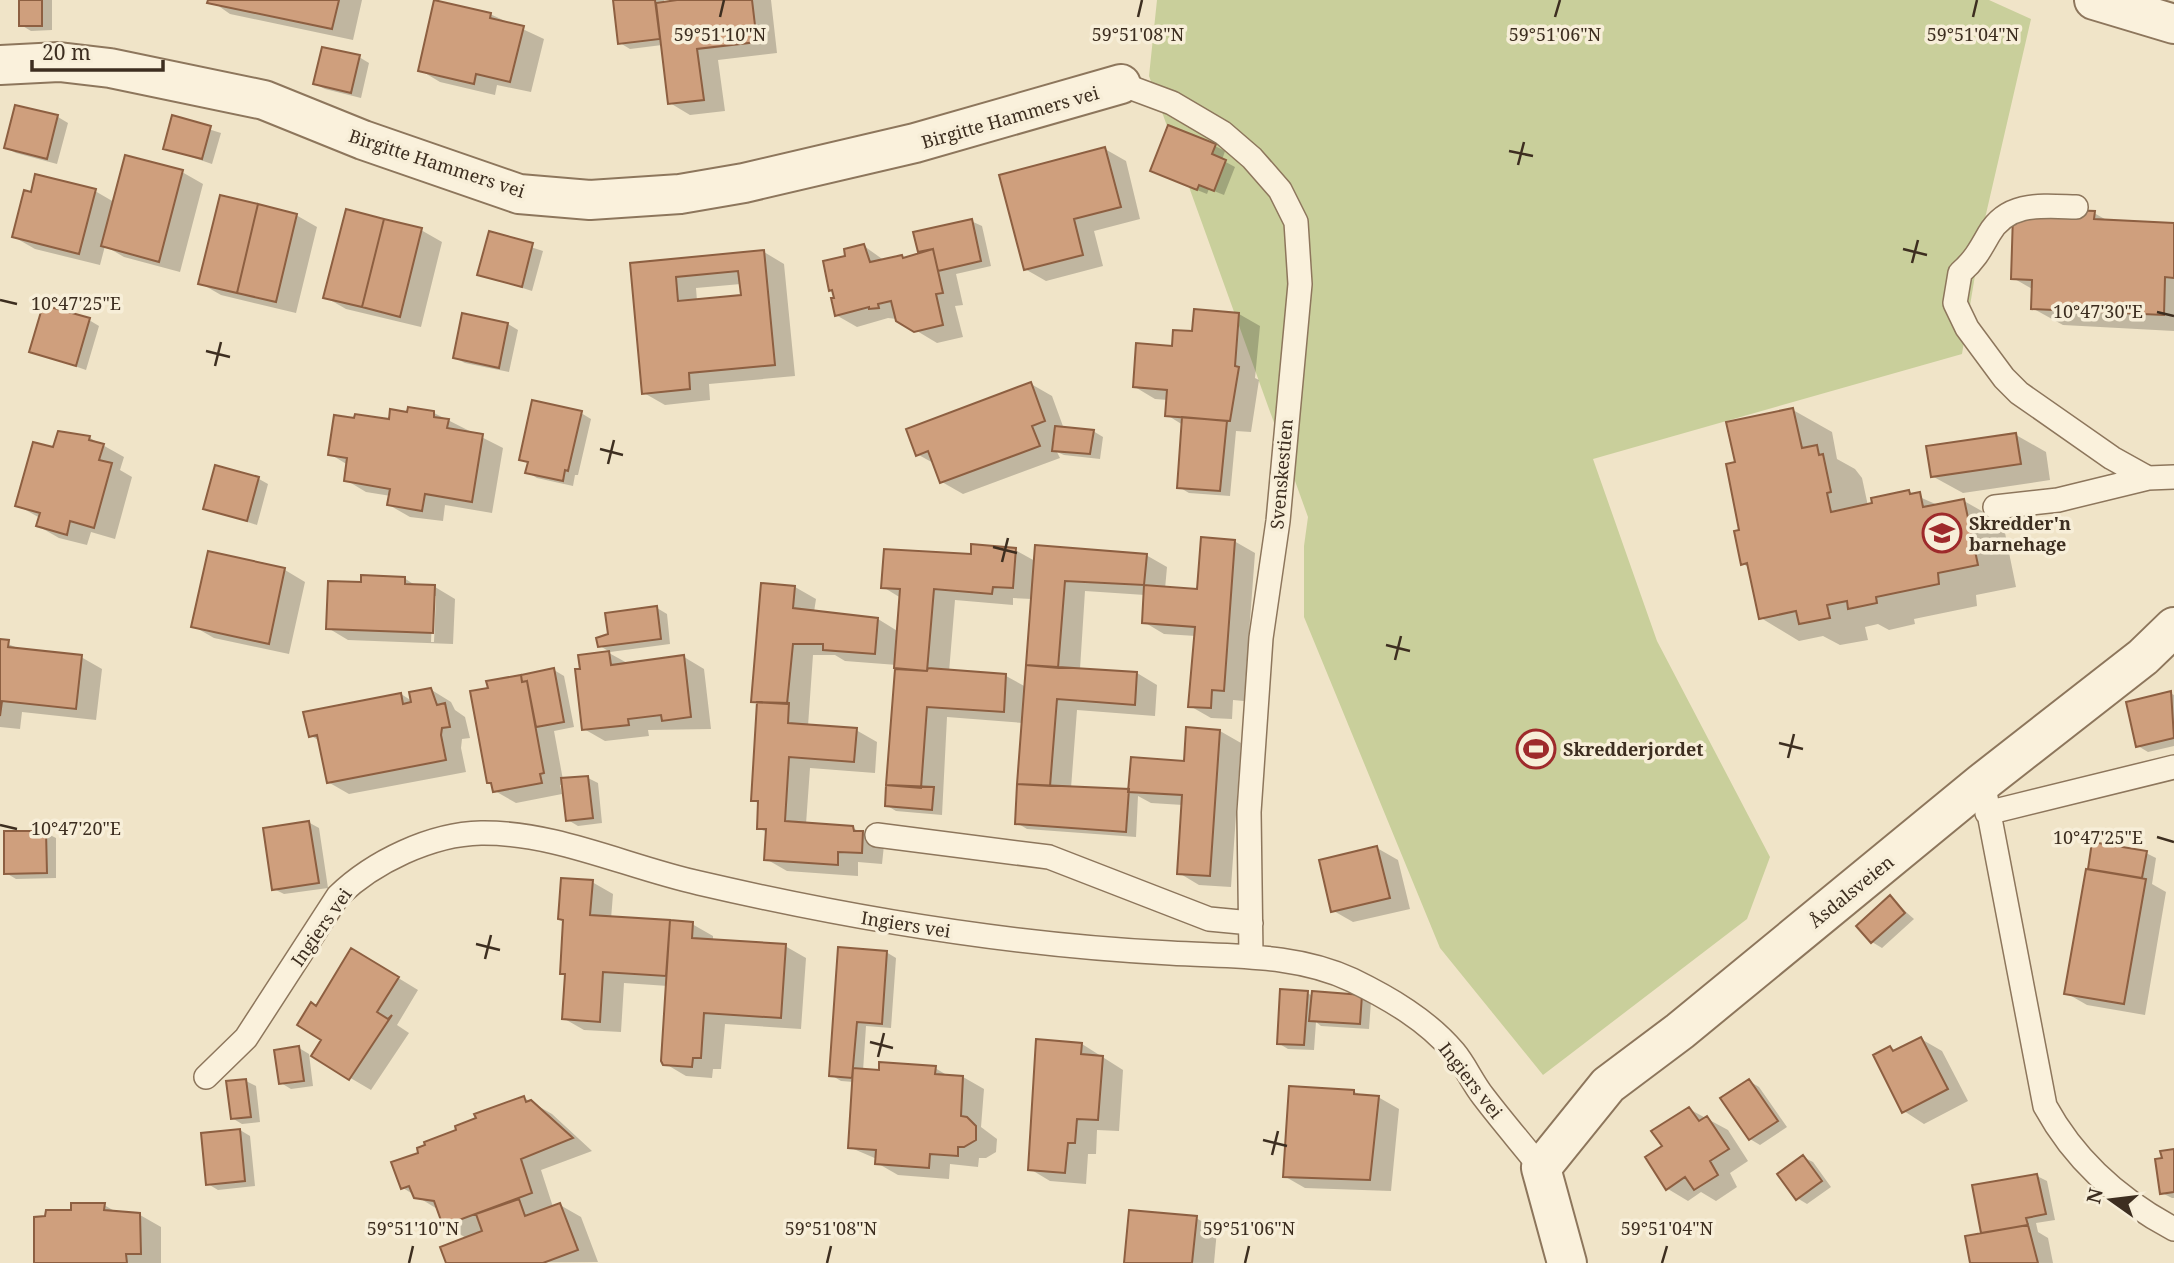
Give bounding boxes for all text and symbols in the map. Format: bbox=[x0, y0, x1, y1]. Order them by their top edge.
text: 59°51'10"N bbox=[674, 22, 767, 46]
text: 59°51'08"N bbox=[1092, 22, 1185, 46]
text: 59°51'06"N bbox=[1509, 22, 1602, 46]
text: 59°51'04"N bbox=[1927, 22, 2020, 46]
scale bar bbox=[32, 28, 163, 72]
text: 20 m bbox=[42, 38, 91, 66]
street label: Birgitte Hammers vei bbox=[918, 80, 1102, 154]
street label: Birgitte Hammers vei bbox=[346, 123, 528, 203]
text: 10°47'25"E bbox=[31, 291, 121, 315]
text: 10°47'30"E bbox=[2053, 299, 2143, 323]
street label: Svenskestien bbox=[1264, 417, 1298, 530]
place label: Skredder'n barnehage bbox=[1969, 511, 2071, 556]
school or university icon: Skredder'n barnehage bbox=[1921, 512, 1963, 554]
sports icon: Skredderjordet bbox=[1515, 728, 1557, 770]
place label: Skredderjordet bbox=[1563, 737, 1704, 761]
text: 10°47'20"E bbox=[31, 816, 121, 840]
text: 10°47'25"E bbox=[2053, 825, 2143, 849]
street label: Åsdalsveien bbox=[1804, 849, 1899, 933]
street label: Ingiers vei bbox=[285, 883, 357, 971]
street label: Ingiers vei bbox=[859, 905, 953, 943]
street label: Ingiers vei bbox=[1434, 1037, 1508, 1123]
north arrow bbox=[2076, 1165, 2146, 1235]
text: N bbox=[2080, 1185, 2109, 1206]
text: 59°51'10"N bbox=[367, 1216, 460, 1240]
text: 59°51'08"N bbox=[785, 1216, 878, 1240]
text: 59°51'06"N bbox=[1203, 1216, 1296, 1240]
text: 59°51'04"N bbox=[1621, 1216, 1714, 1240]

